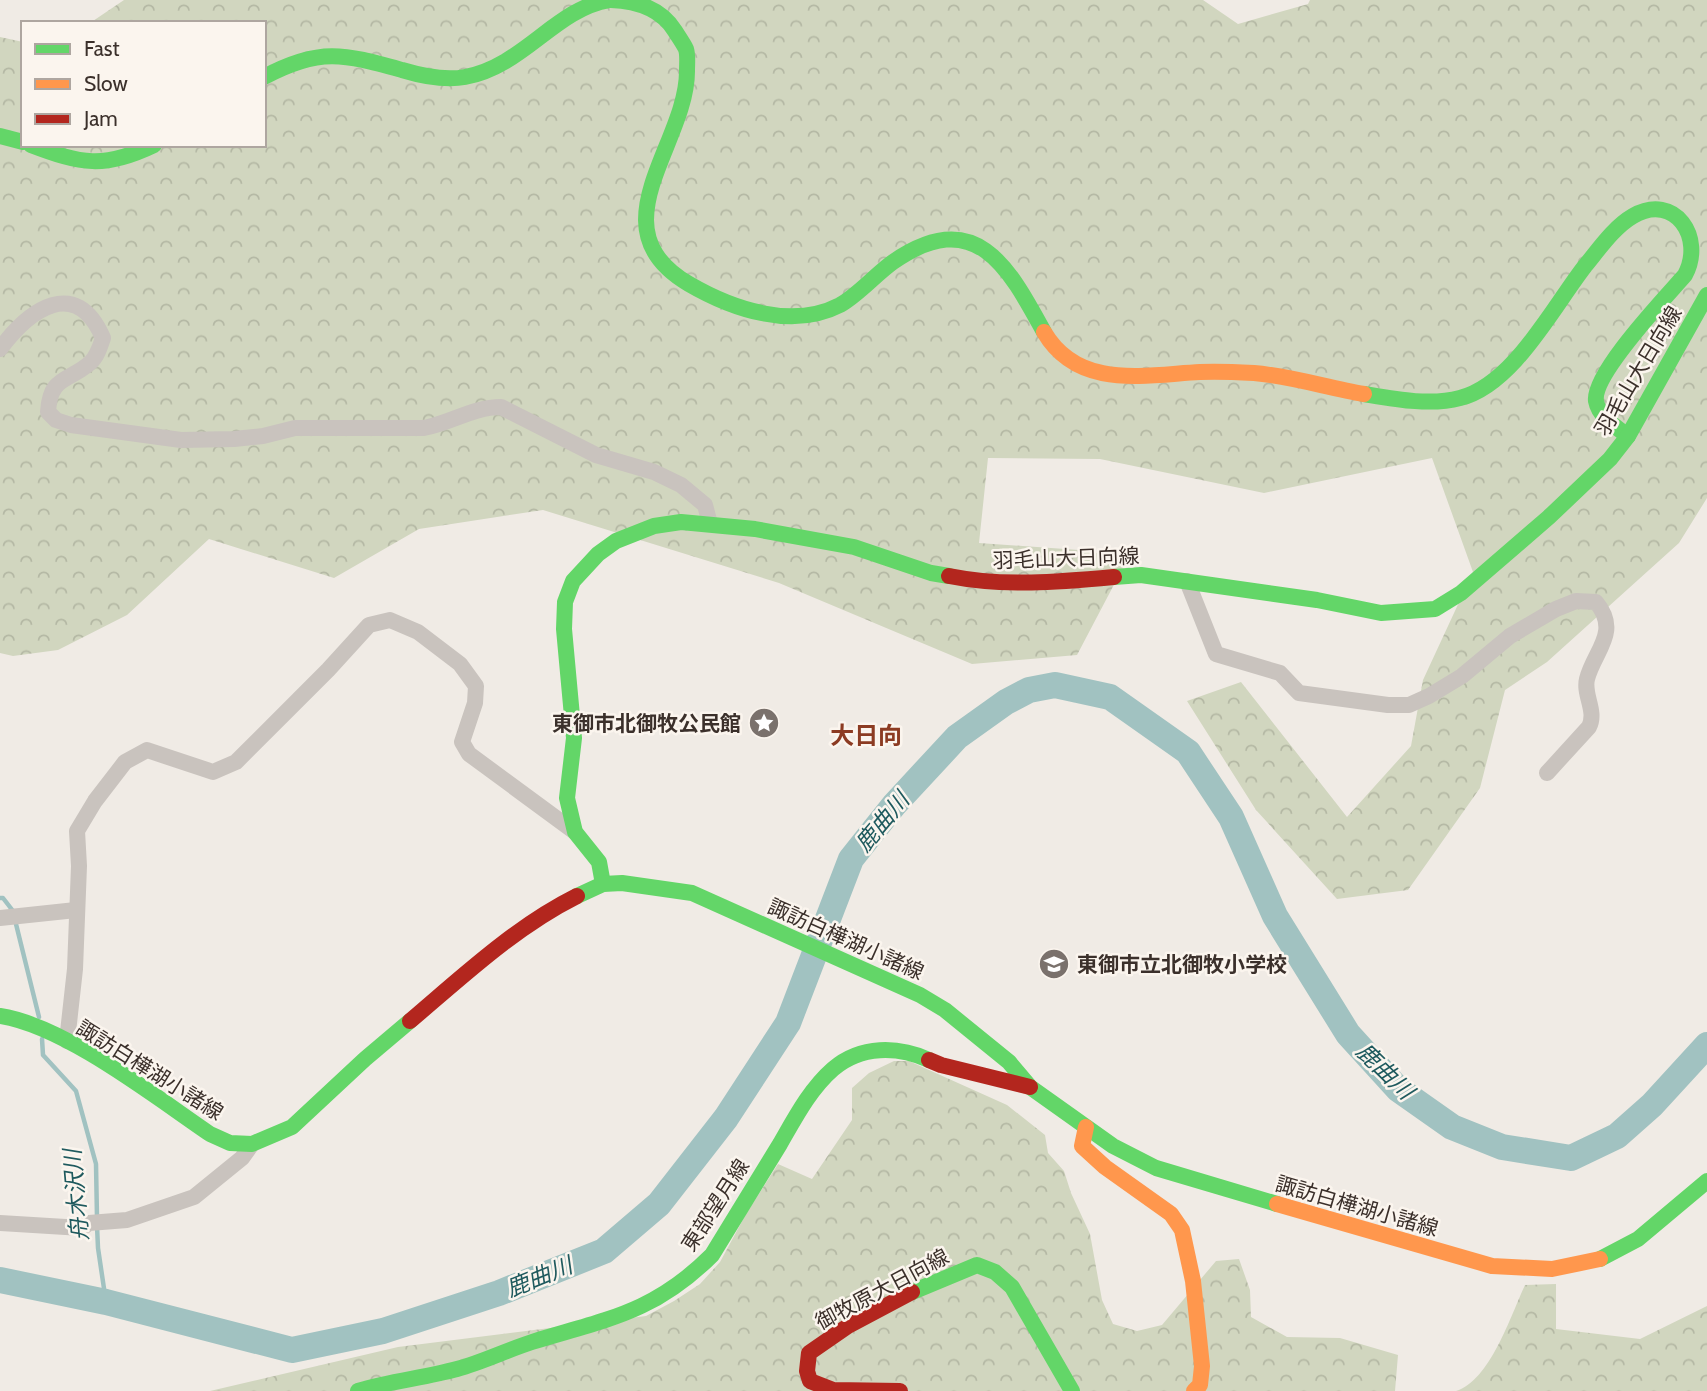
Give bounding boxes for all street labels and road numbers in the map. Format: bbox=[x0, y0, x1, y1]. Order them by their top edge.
street label: 羽毛山大日向線 bbox=[1589, 302, 1687, 440]
street label: 羽毛山大日向線 bbox=[992, 543, 1140, 573]
street label: 諏訪白樺湖小諸線 bbox=[764, 893, 928, 985]
street label: 諏訪白樺湖小諸線 bbox=[72, 1015, 228, 1125]
street label: 東部望月線 bbox=[676, 1154, 754, 1256]
street label: 諏訪白樺湖小諸線 bbox=[1273, 1171, 1441, 1241]
street label: 御牧原大日向線 bbox=[811, 1243, 953, 1335]

